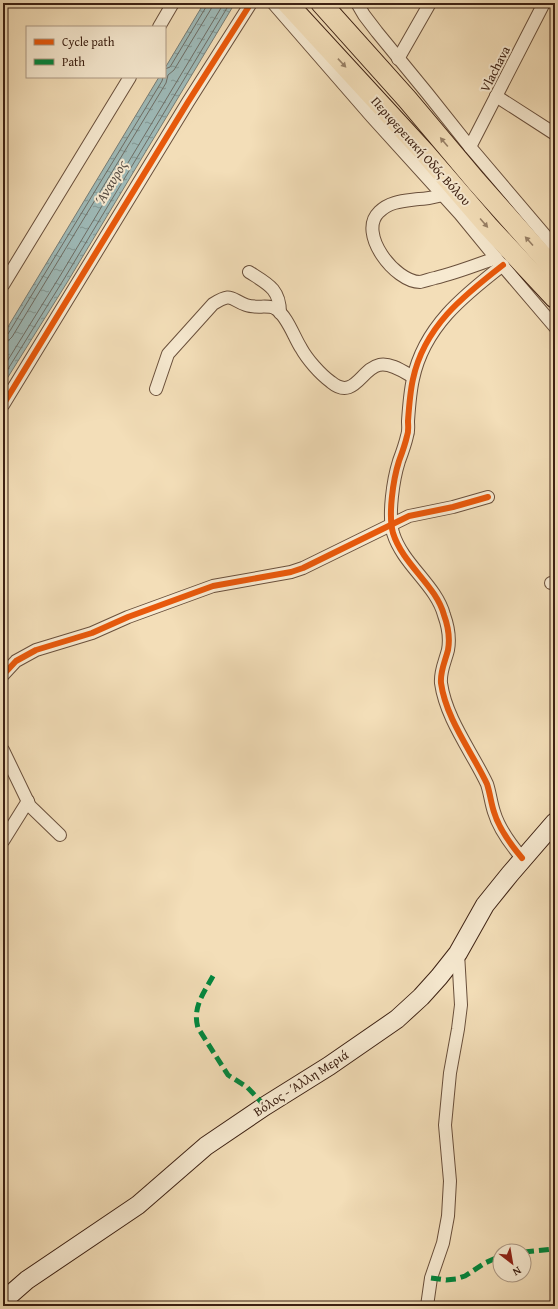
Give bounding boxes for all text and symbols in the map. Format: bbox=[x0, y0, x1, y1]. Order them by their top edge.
legend bbox=[26, 26, 166, 78]
text: Cycle path bbox=[62, 33, 115, 50]
street label: Vlachava bbox=[475, 42, 515, 95]
text: Path bbox=[62, 53, 85, 70]
one-way arrow bbox=[337, 58, 347, 68]
street label: Περιφερειακή Οδός Βόλου bbox=[367, 92, 476, 210]
one-way arrow bbox=[439, 137, 448, 148]
water label: Άναυρος bbox=[90, 156, 132, 208]
one-way arrow bbox=[480, 217, 489, 228]
one-way arrow bbox=[525, 236, 534, 245]
street label: Βόλος - Άλλη Μεριά bbox=[250, 1045, 352, 1121]
north arrow bbox=[492, 1243, 532, 1283]
text: N bbox=[509, 1263, 524, 1281]

